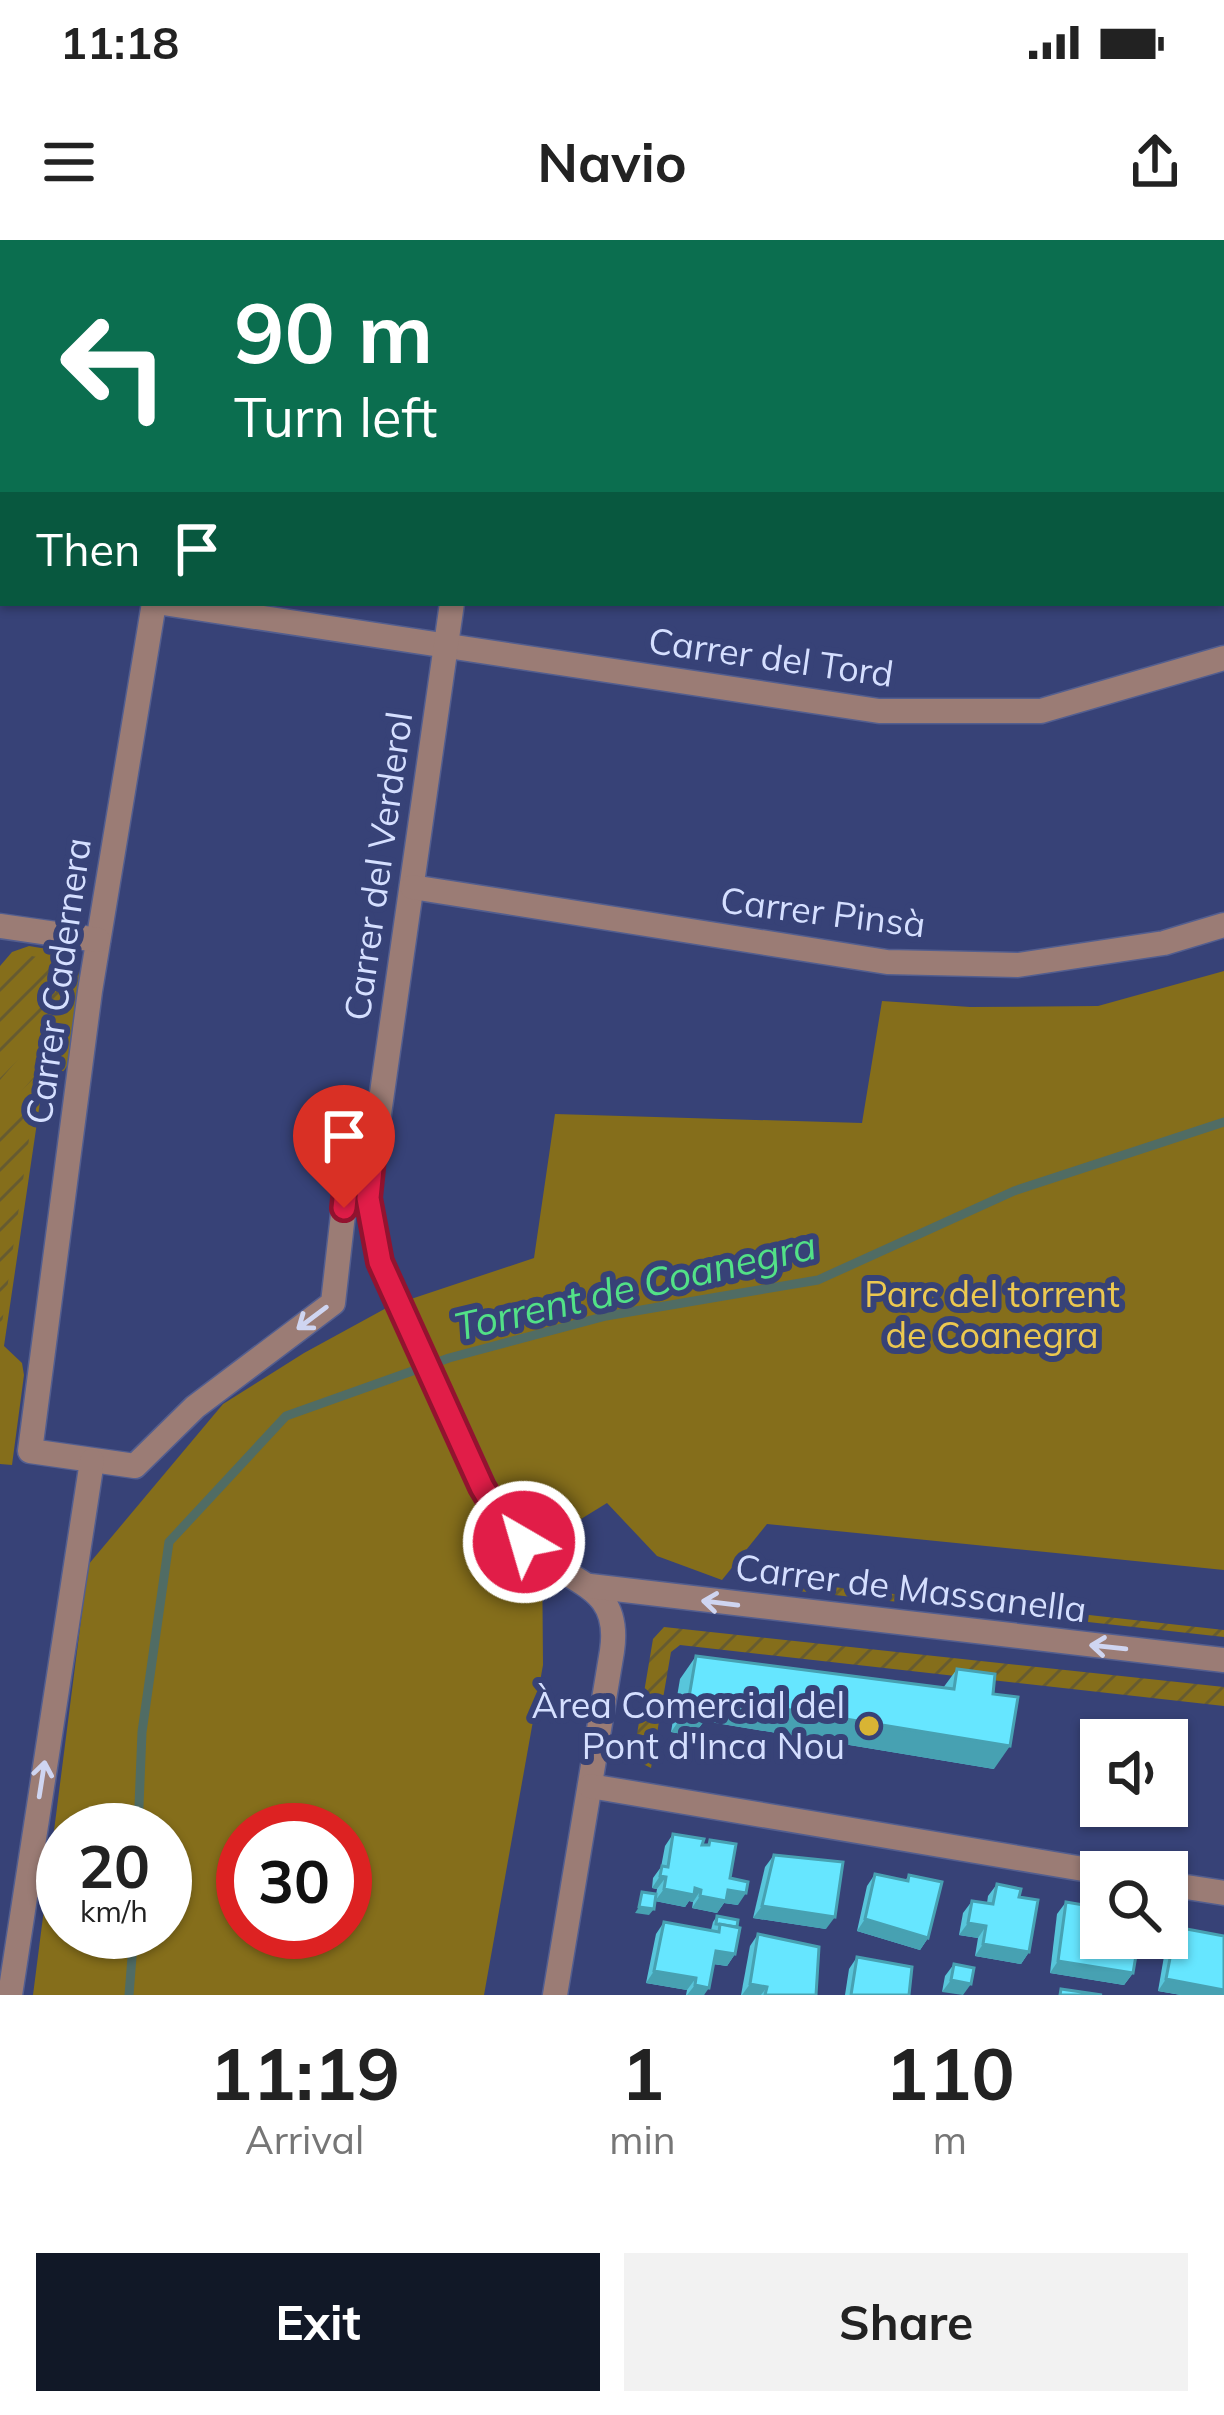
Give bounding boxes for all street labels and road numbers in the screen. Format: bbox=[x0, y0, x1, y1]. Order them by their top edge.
street label: Carrer del Tord bbox=[646, 617, 896, 696]
street label: Carrer del Verderol bbox=[334, 709, 421, 1023]
street label: Carrer Cadernera bbox=[15, 835, 100, 1127]
street label: Carrer Pinsà bbox=[718, 877, 928, 946]
street label: Carrer de Massanella bbox=[733, 1544, 1089, 1631]

